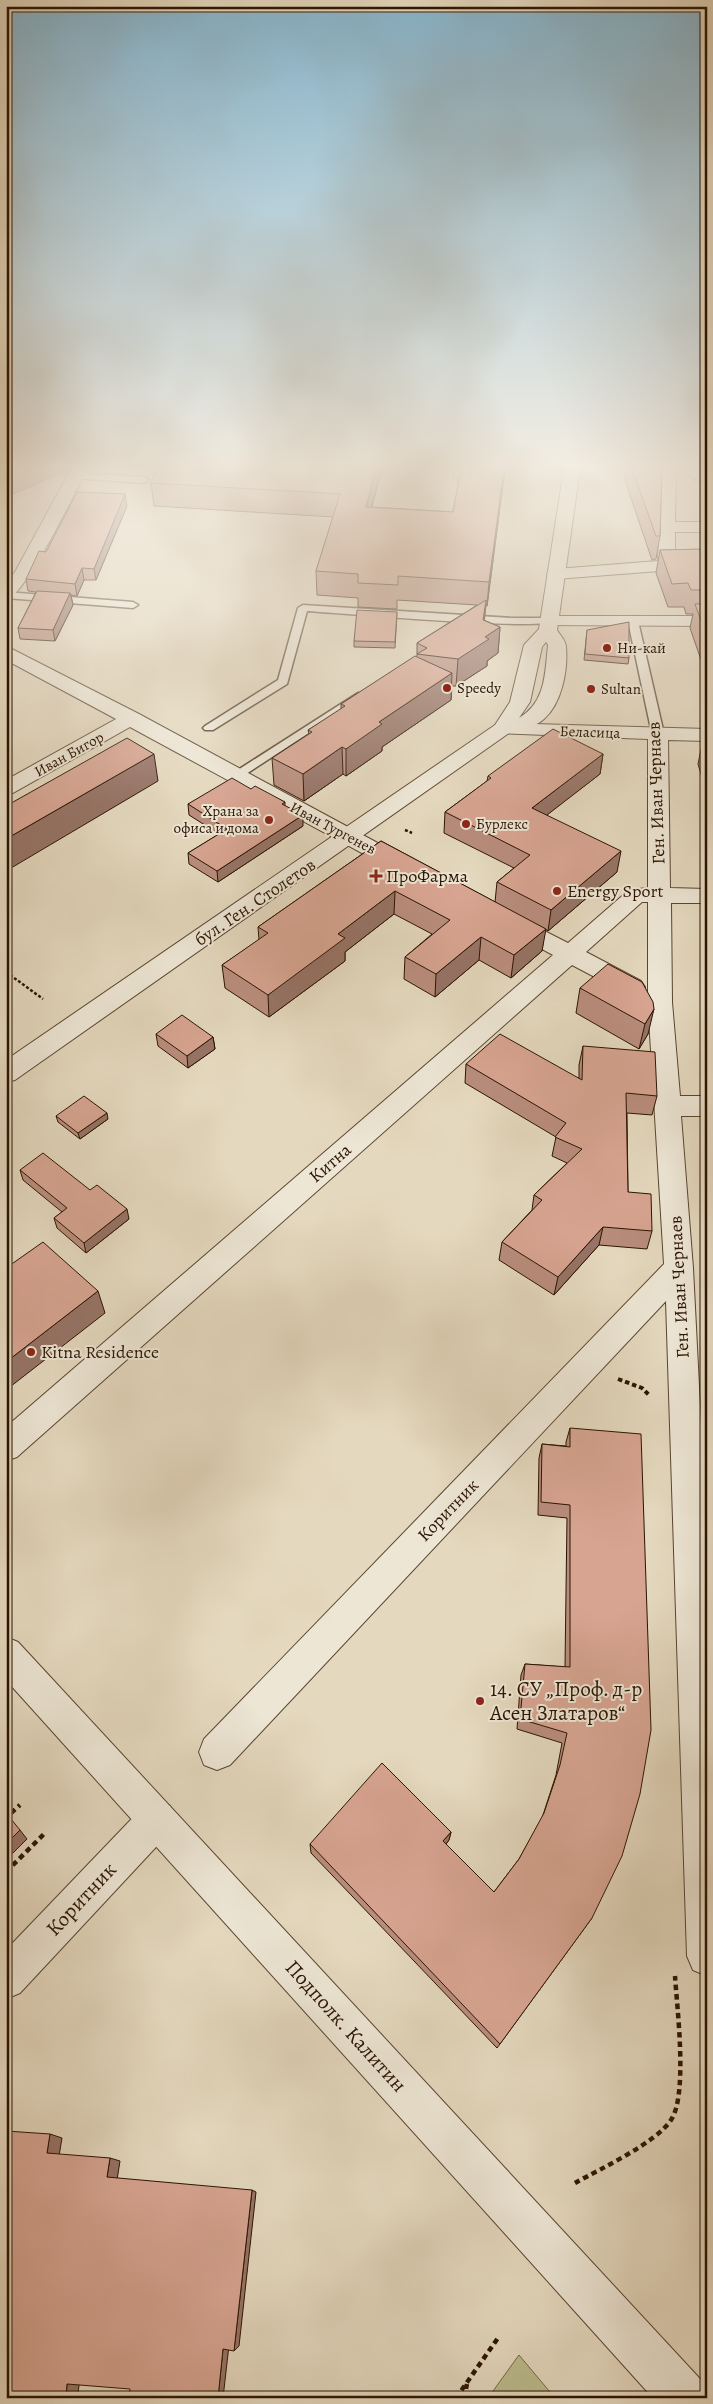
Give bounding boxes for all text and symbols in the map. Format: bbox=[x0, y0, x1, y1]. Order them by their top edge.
place label: Ни-кай bbox=[617, 638, 666, 658]
marker: Ни-кай bbox=[601, 642, 613, 654]
place label: Speedy bbox=[457, 678, 501, 698]
place label: Sultan bbox=[601, 679, 641, 699]
marker: Speedy bbox=[441, 682, 453, 694]
marker: Sultan bbox=[585, 683, 597, 695]
street label: Беласица bbox=[559, 721, 621, 743]
street label: Ген. Иван Чернаев bbox=[642, 721, 670, 865]
street label: Иван Бигор bbox=[31, 727, 107, 781]
street label: Иван Тургенев bbox=[286, 797, 380, 859]
place label: Храна за офиса и дома bbox=[174, 801, 259, 838]
marker: Храна за офиса и дома bbox=[263, 814, 275, 826]
place label: Бурлекс bbox=[476, 814, 528, 834]
marker: Бурлекс bbox=[460, 818, 472, 830]
street label: бул. Ген. Столетов bbox=[190, 853, 320, 951]
place label: ПроФарма bbox=[386, 864, 469, 888]
marker: ПроФарма bbox=[370, 870, 382, 882]
place label: Energy Sport bbox=[567, 879, 663, 903]
marker: Energy Sport bbox=[551, 885, 563, 897]
street label: Китна bbox=[304, 1137, 357, 1188]
street label: Ген. Иван Чернаев bbox=[663, 1215, 695, 1359]
place label: Kitna Residence bbox=[41, 1340, 159, 1364]
marker: Kitna Residence bbox=[25, 1346, 37, 1358]
street label: Коритник bbox=[412, 1473, 484, 1547]
place label: 14. СУ „Проф. д-р Асен Златаров“ bbox=[489, 1675, 642, 1727]
marker: 14. СУ „Проф. д-р Асен Златаров“ bbox=[474, 1695, 486, 1707]
street label: Коритник bbox=[40, 1856, 123, 1942]
street label: Подполк. Калитин bbox=[279, 1954, 413, 2098]

